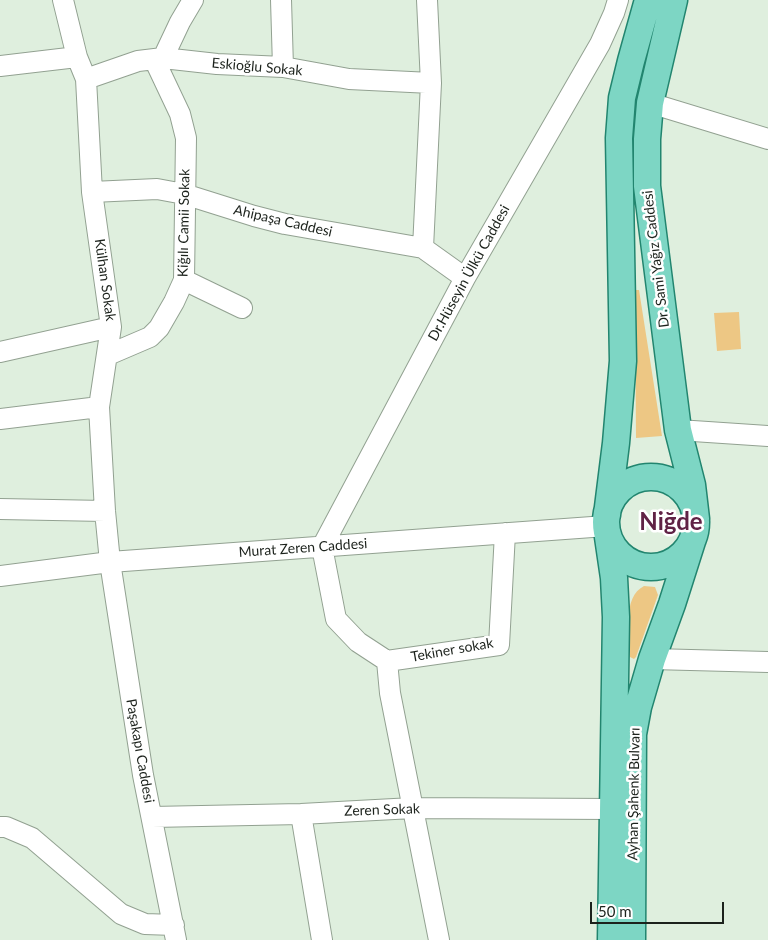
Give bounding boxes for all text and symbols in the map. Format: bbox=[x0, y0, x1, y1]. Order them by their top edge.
street label: Eskioğlu Sokak bbox=[211, 55, 303, 79]
street label: Kiğılı Camii Sokak bbox=[175, 169, 193, 277]
street label: Dr. Sami Yağız Caddesi bbox=[639, 189, 673, 329]
street label: Ahipaşa Caddesi bbox=[232, 201, 334, 241]
street label: Dr.Hüseyin Ülkü Caddesi bbox=[425, 202, 513, 344]
street label: Külhan Sokak bbox=[91, 238, 119, 322]
district label: Niğde bbox=[639, 508, 703, 536]
street label: Murat Zeren Caddesi bbox=[238, 535, 368, 561]
street label: Tekiner sokak bbox=[409, 634, 495, 666]
street label: Paşakapı Caddesi bbox=[123, 697, 157, 805]
street label: Ayhan Şahenk Bulvarı bbox=[624, 727, 644, 861]
street label: Zeren Sokak bbox=[344, 800, 420, 820]
scale bar bbox=[593, 892, 727, 924]
text: 50 m bbox=[598, 902, 632, 920]

